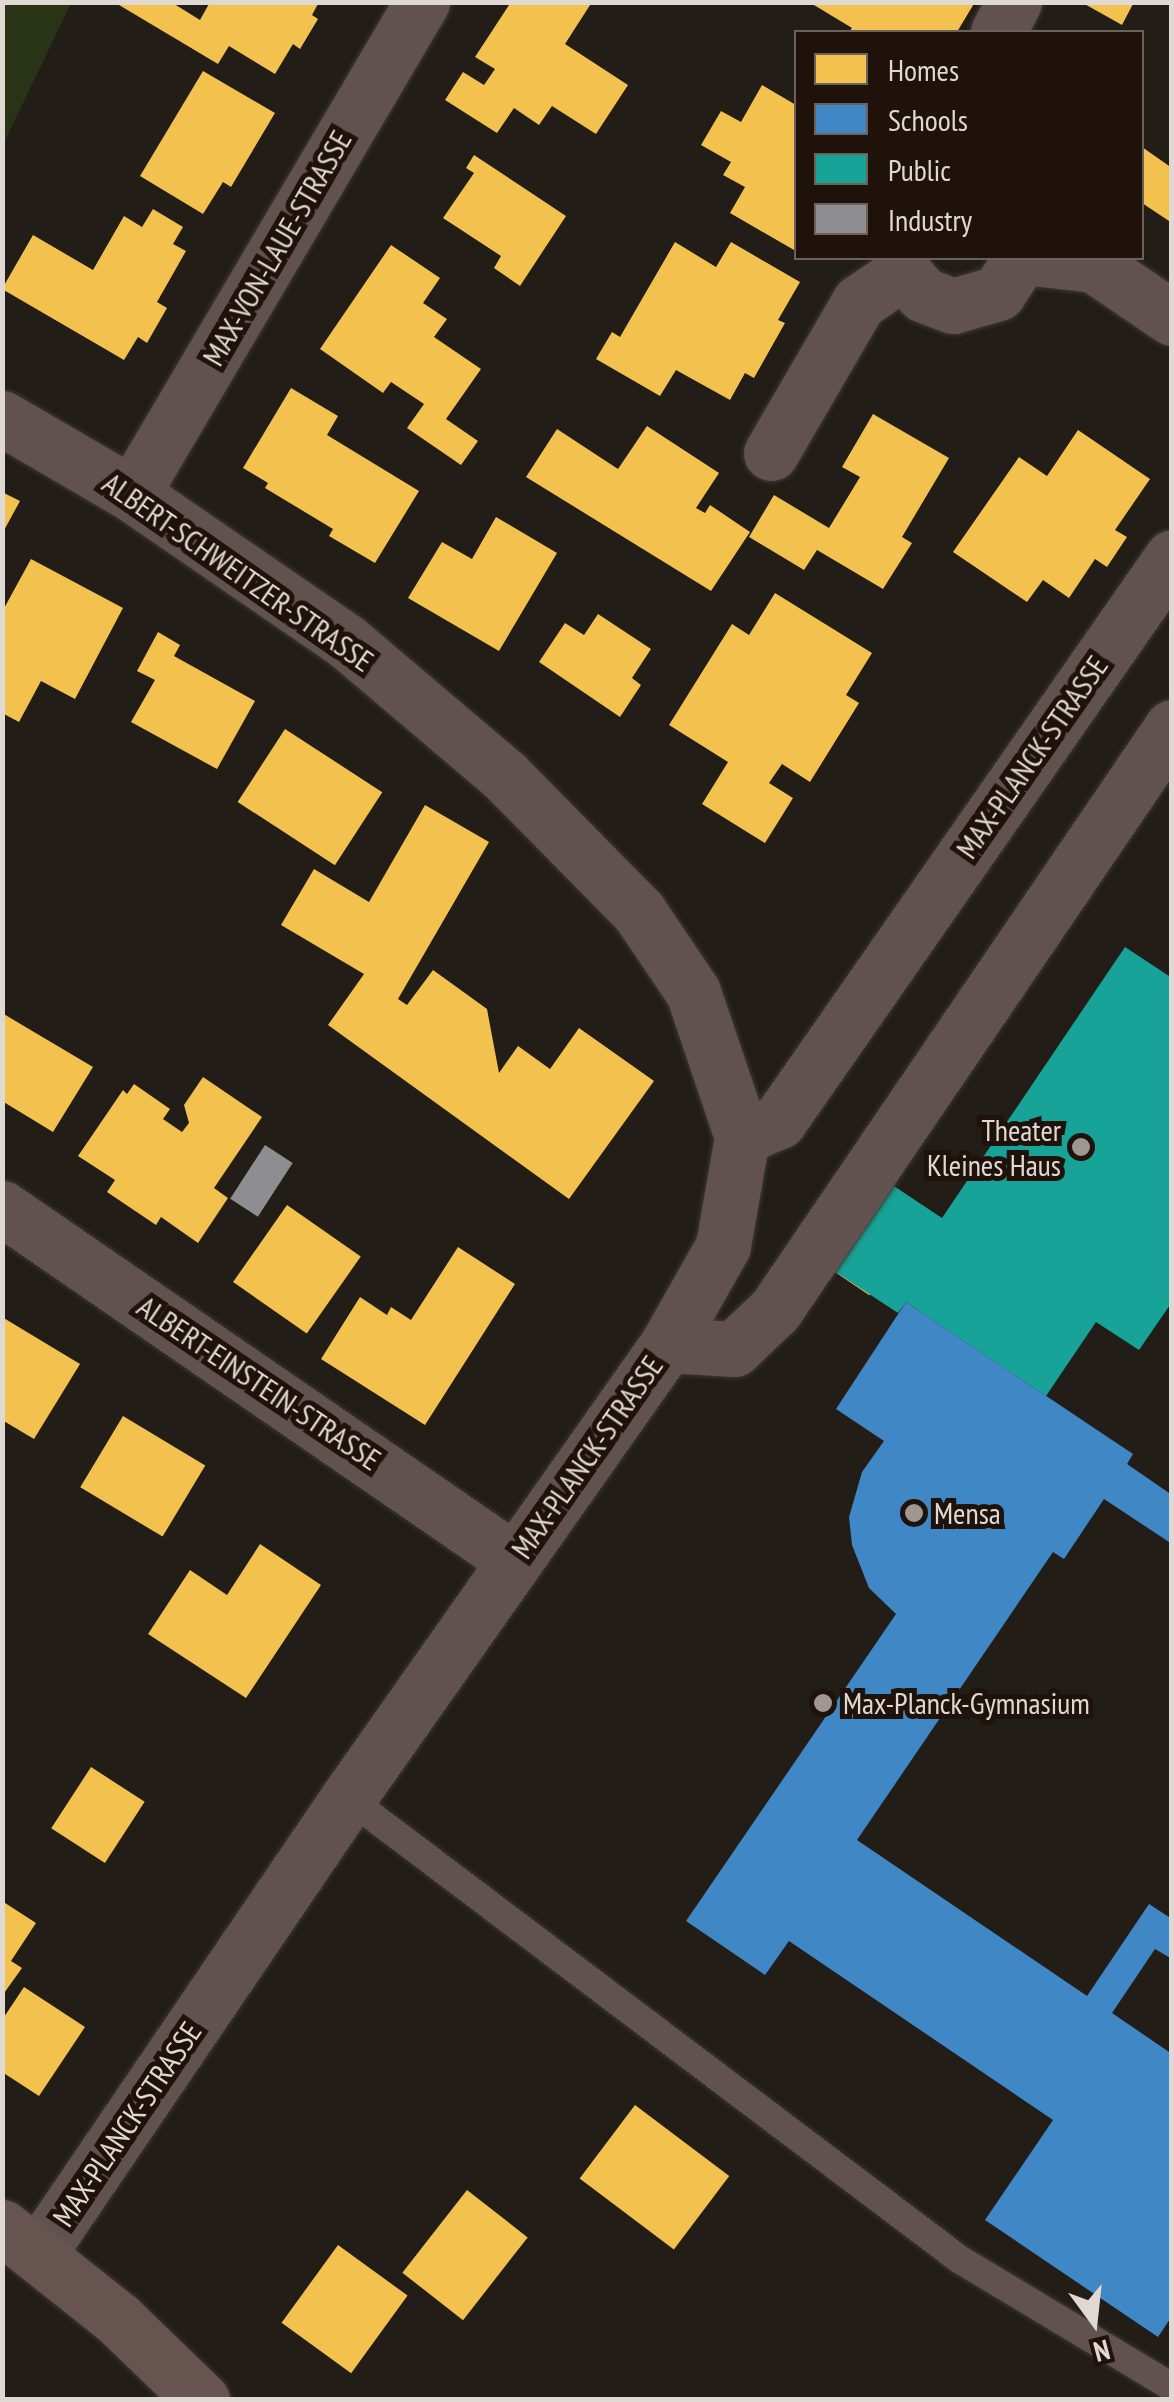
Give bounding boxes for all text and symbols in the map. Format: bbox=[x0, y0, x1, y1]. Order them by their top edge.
legend bbox=[794, 30, 1144, 260]
text: Homes bbox=[888, 50, 959, 89]
text: Schools bbox=[888, 100, 968, 139]
street label: MAX-VON-LAUE-STRASSE bbox=[195, 124, 359, 372]
text: Public bbox=[888, 150, 951, 189]
text: Industry bbox=[888, 200, 972, 239]
street label: ALBERT-SCHWEITZER-STRASSE bbox=[96, 465, 380, 679]
street label: MAX-PLANCK-STRASSE bbox=[949, 649, 1115, 865]
place label: Theater Kleines Haus bbox=[927, 1112, 1061, 1182]
marker: Theater Kleines Haus bbox=[1070, 1136, 1092, 1158]
street label: ALBERT-EINSTEIN-STRASSE bbox=[131, 1288, 387, 1478]
street label: MAX-PLANCK-STRASSE bbox=[504, 1349, 670, 1565]
place label: Mensa bbox=[934, 1495, 1001, 1531]
marker: Mensa bbox=[903, 1502, 925, 1524]
place label: Max-Planck-Gymnasium bbox=[843, 1685, 1090, 1721]
marker: Max-Planck-Gymnasium bbox=[812, 1692, 834, 1714]
street label: MAX-PLANCK-STRASSE bbox=[45, 2015, 209, 2233]
north arrow bbox=[1044, 2272, 1144, 2372]
text: N bbox=[1090, 2332, 1114, 2371]

